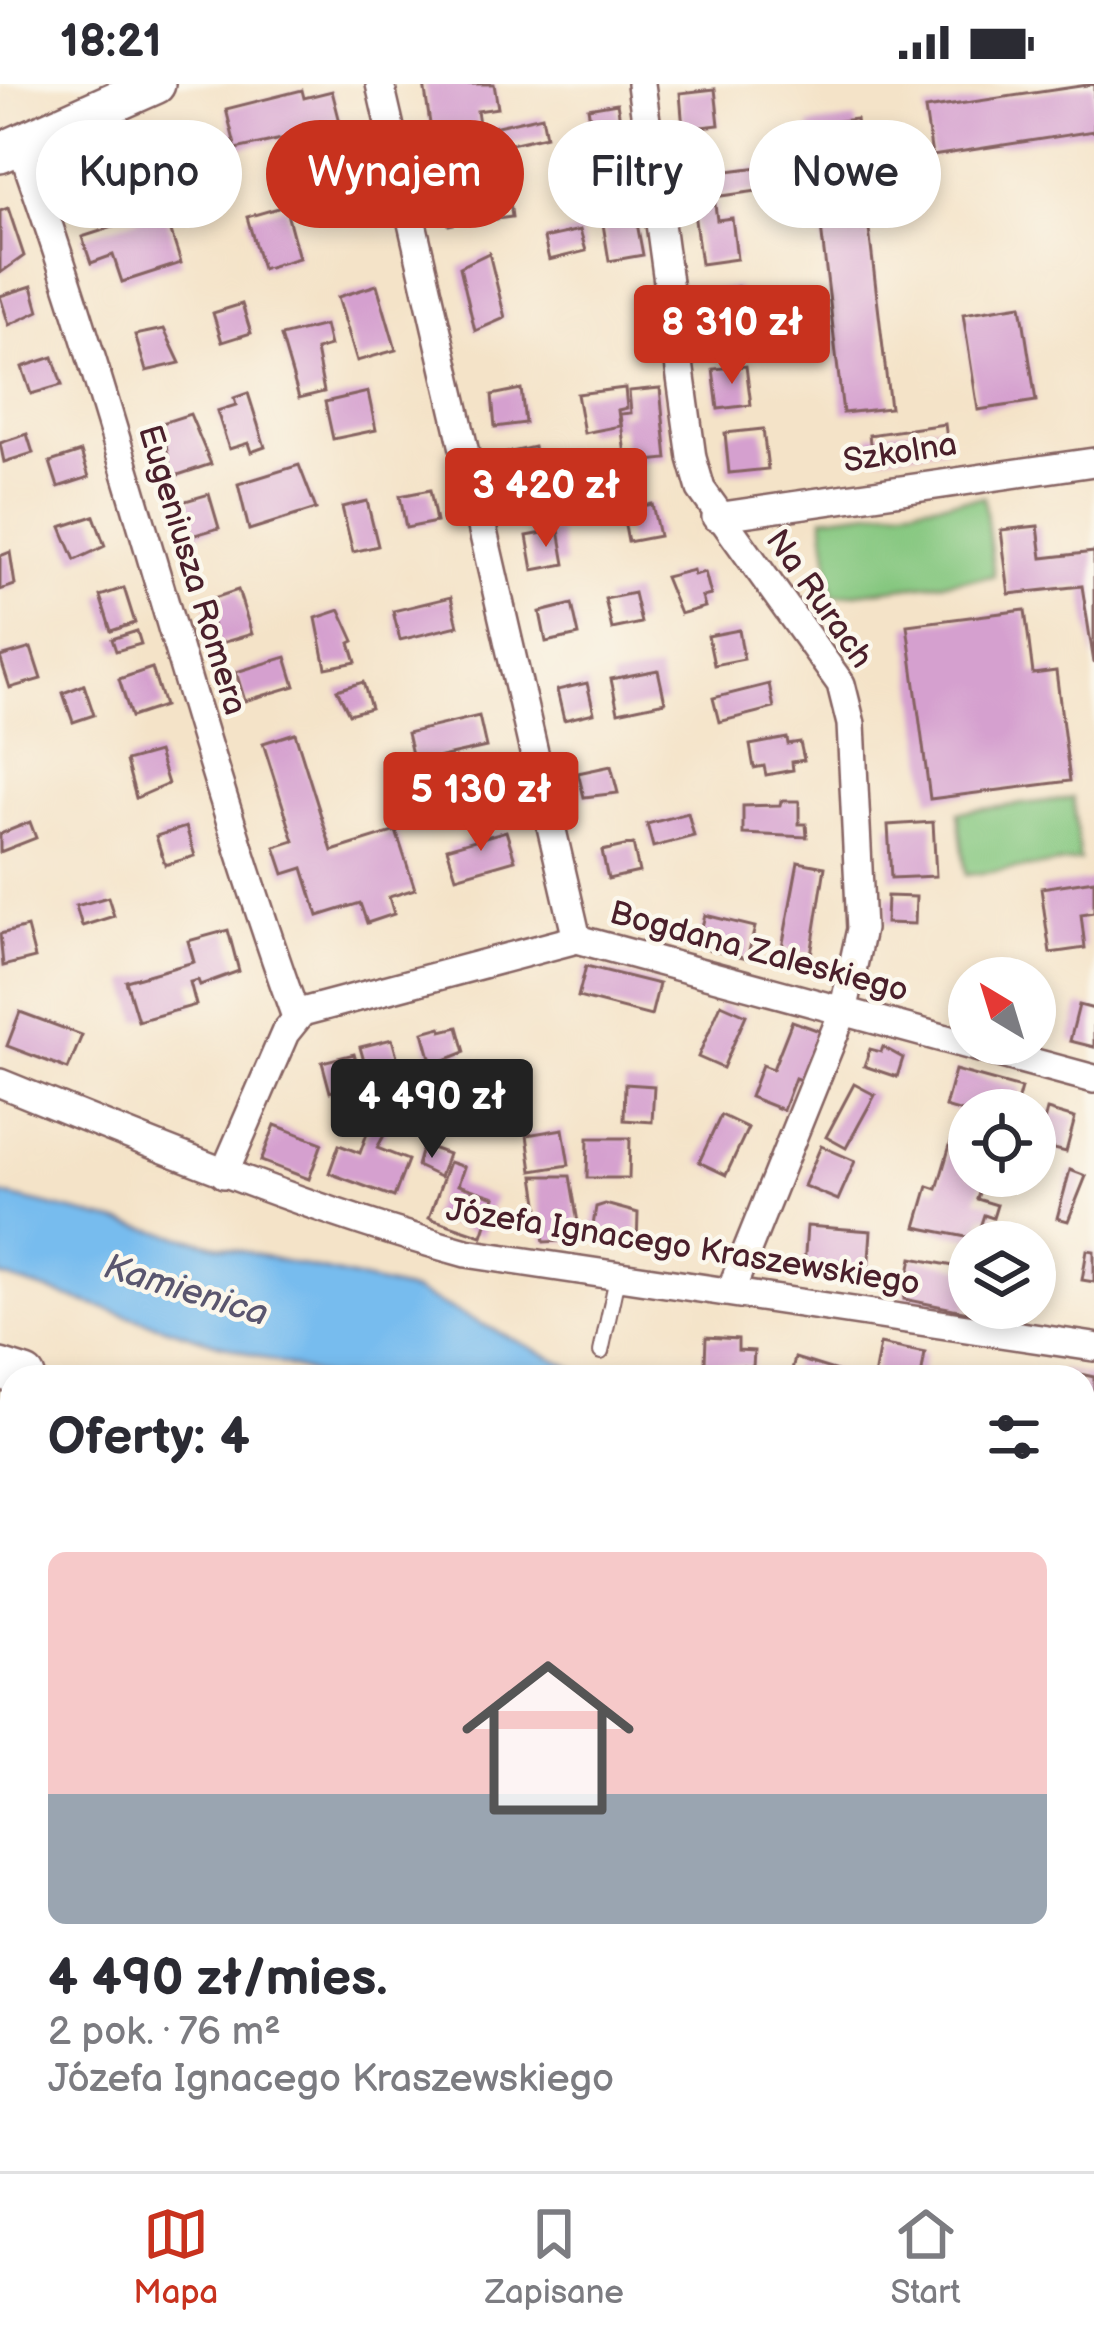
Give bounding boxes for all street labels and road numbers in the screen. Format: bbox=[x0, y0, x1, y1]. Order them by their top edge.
street label: Eugeniusza Romera bbox=[129, 420, 255, 720]
street label: Szkolna bbox=[840, 424, 960, 482]
street label: Na Rurach bbox=[757, 522, 881, 676]
street label: Bogdana Zaleskiego bbox=[605, 893, 913, 1011]
street label: Józefa Ignacego Kraszewskiego bbox=[443, 1190, 923, 1304]

